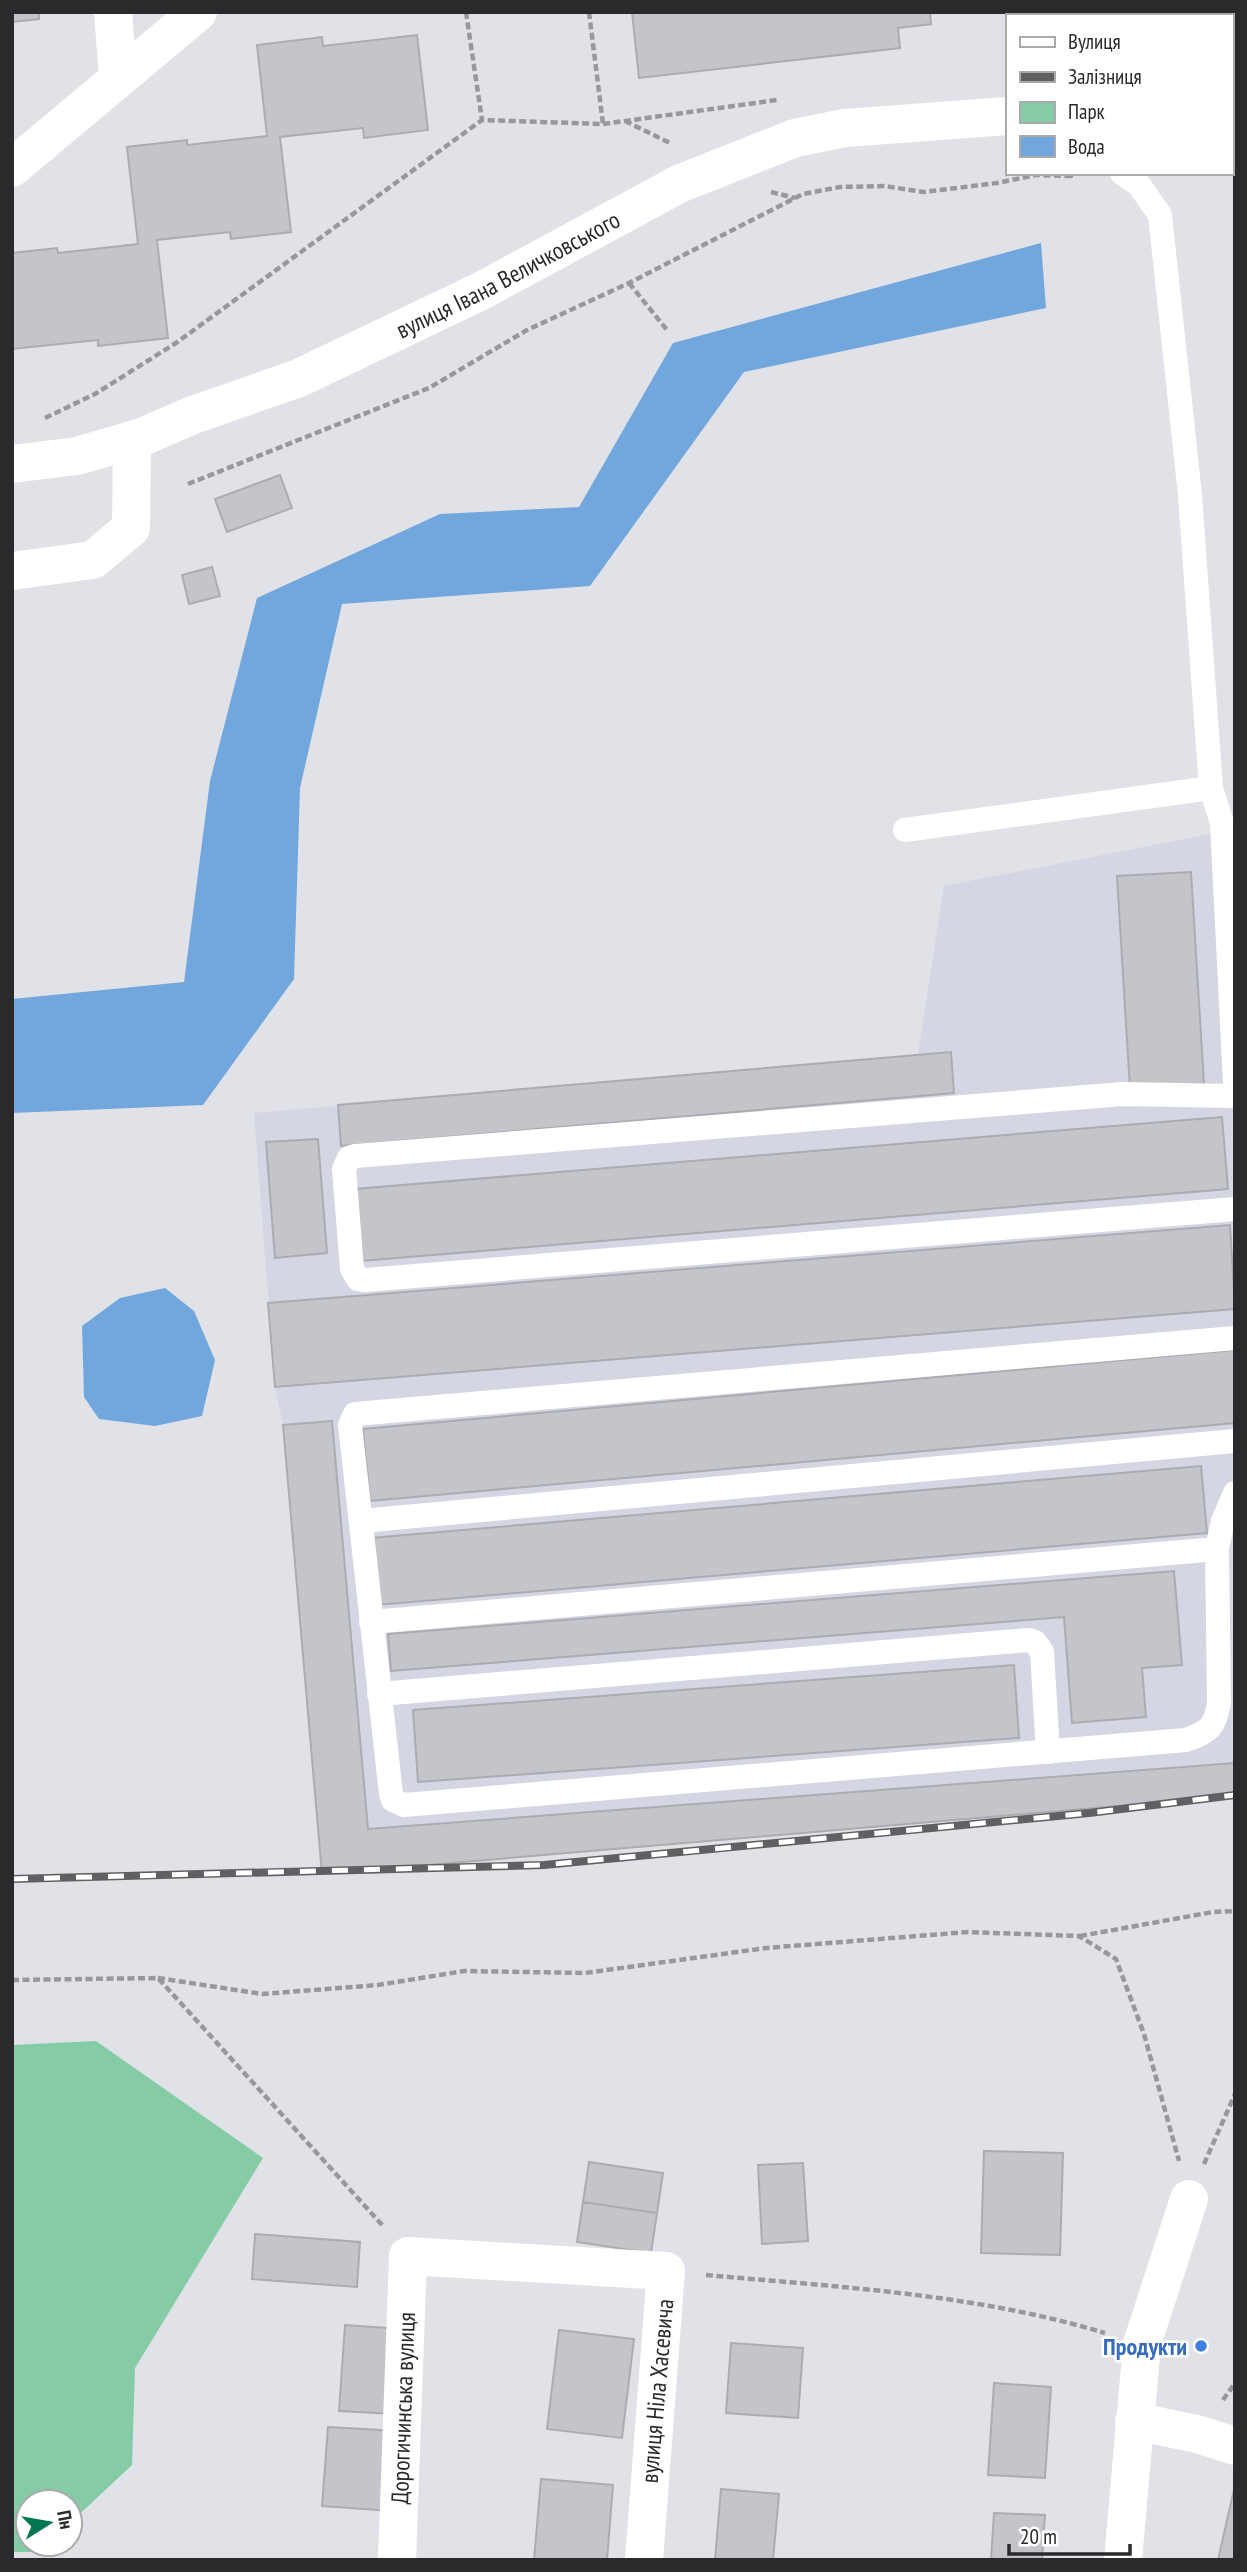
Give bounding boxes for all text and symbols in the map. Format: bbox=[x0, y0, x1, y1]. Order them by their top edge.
legend bbox=[1006, 14, 1233, 175]
text: Вулиця bbox=[1068, 28, 1121, 55]
text: Залізниця bbox=[1068, 63, 1142, 90]
text: Парк bbox=[1068, 98, 1105, 125]
text: Вода bbox=[1068, 133, 1105, 160]
street label: вулиця Івана Величковського bbox=[391, 204, 625, 345]
street label: вулиця Ніла Хасевича bbox=[634, 2298, 680, 2484]
street label: Дорогичинська вулиця bbox=[384, 2312, 421, 2505]
place label: Продукти bbox=[1103, 2331, 1187, 2362]
marker: Продукти bbox=[1193, 2338, 1209, 2354]
north arrow bbox=[14, 2488, 84, 2558]
text: Пн bbox=[52, 2508, 79, 2531]
scale bar bbox=[1009, 2512, 1130, 2556]
text: 20 m bbox=[1020, 2523, 1057, 2550]

